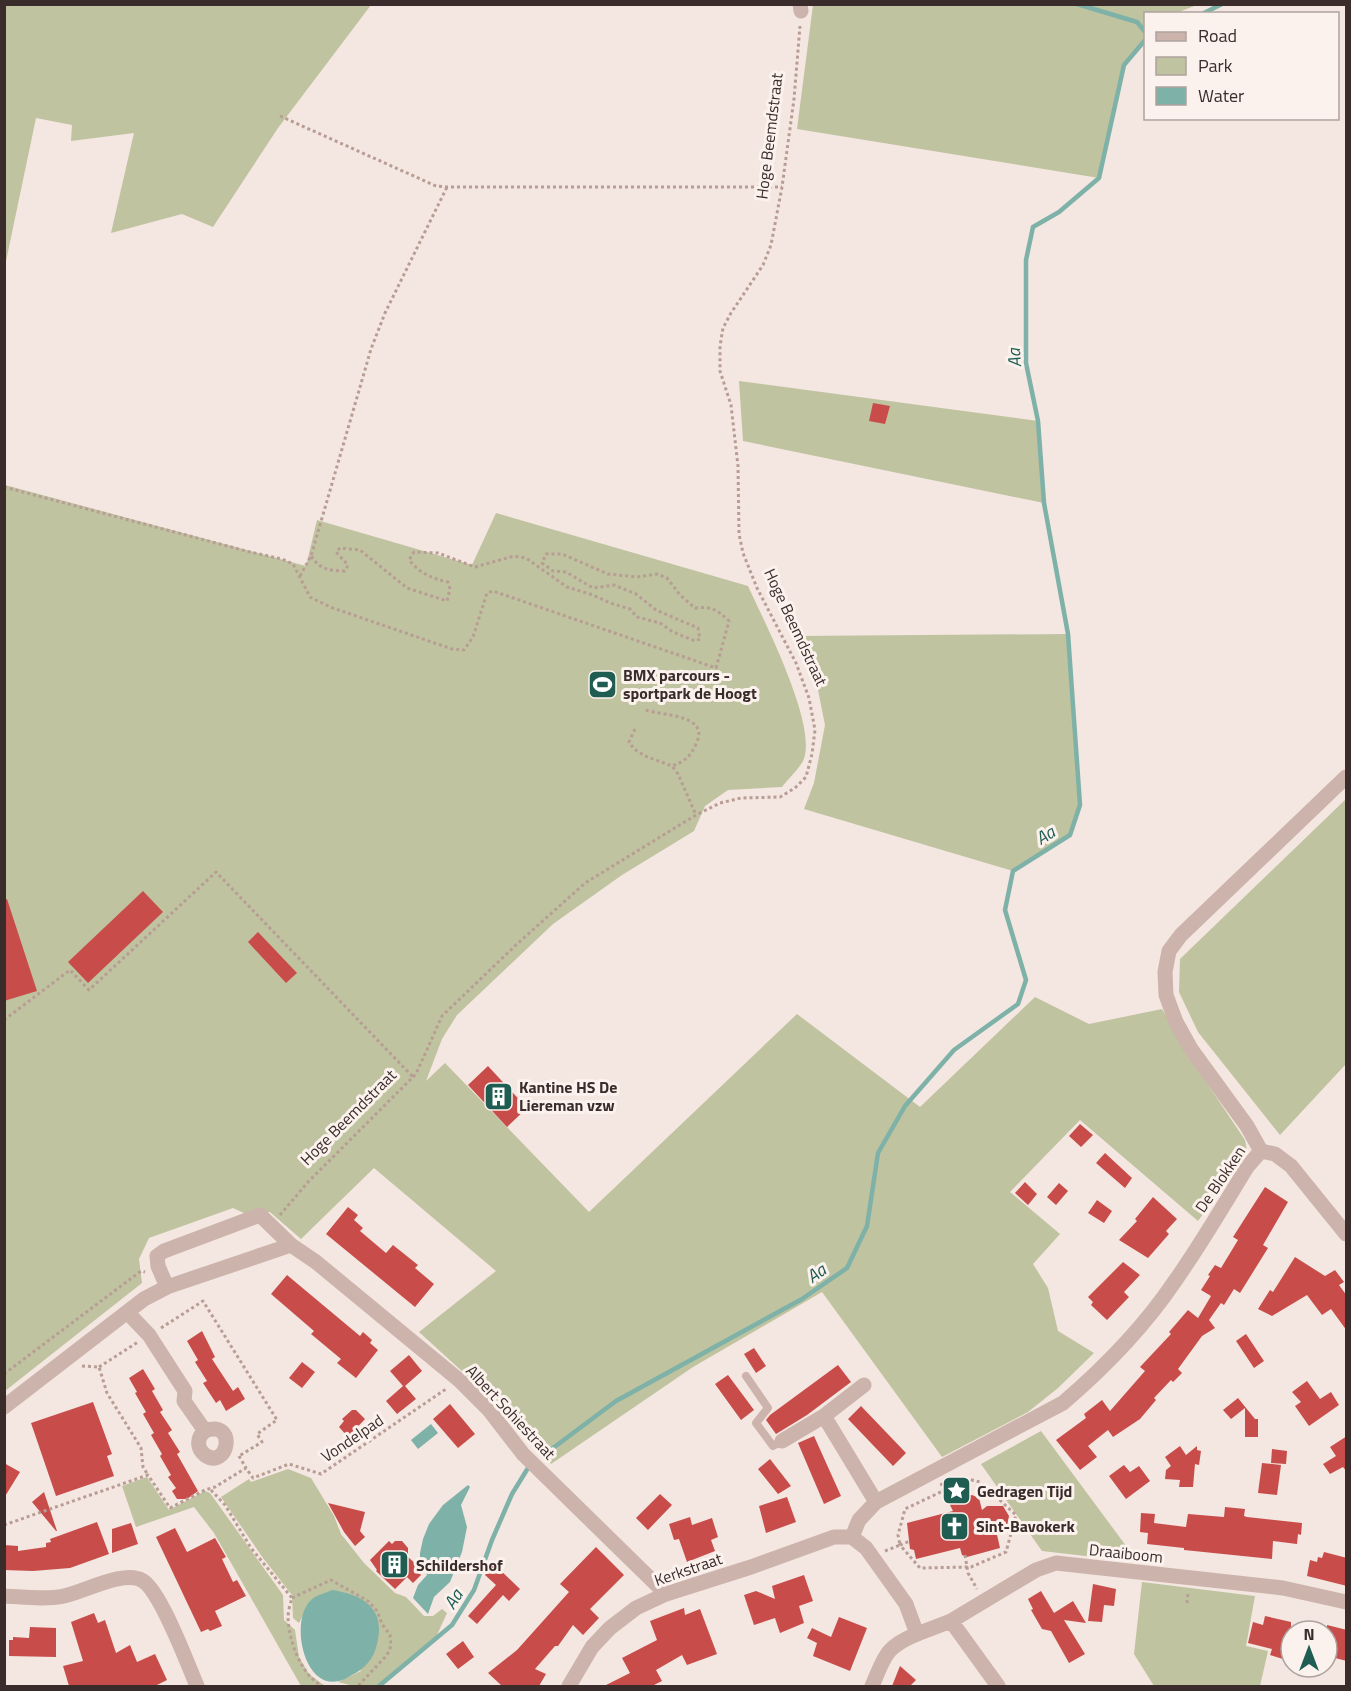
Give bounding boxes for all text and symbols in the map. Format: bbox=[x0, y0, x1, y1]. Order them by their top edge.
legend bbox=[1144, 12, 1339, 120]
text: Road bbox=[1198, 22, 1237, 49]
text: Park bbox=[1198, 52, 1233, 79]
street label: Hoge Beemdstraat bbox=[749, 71, 789, 201]
text: Water bbox=[1198, 82, 1244, 109]
water label: Aa bbox=[1000, 347, 1028, 368]
street label: Hoge Beemdstraat bbox=[758, 564, 834, 690]
place label: BMX parcours - sportpark de Hoogt bbox=[623, 663, 757, 705]
sports icon: BMX parcours - sportpark de Hoogt bbox=[586, 668, 618, 700]
water label: Aa bbox=[1030, 818, 1061, 851]
street label: Hoge Beemdstraat bbox=[295, 1063, 402, 1170]
place label: Kantine HS De Liereman vzw bbox=[519, 1075, 617, 1117]
building icon: Kantine HS De Liereman vzw bbox=[482, 1080, 514, 1112]
street label: De Blokken bbox=[1189, 1141, 1251, 1217]
water label: Aa bbox=[801, 1256, 832, 1289]
street label: Albert Sohiestraat bbox=[461, 1359, 562, 1465]
street label: Vondelpad bbox=[316, 1408, 388, 1468]
place icon: Gedragen Tijd bbox=[940, 1475, 972, 1507]
place label: Gedragen Tijd bbox=[977, 1479, 1072, 1503]
church icon: Sint-Bavokerk bbox=[939, 1510, 971, 1542]
place label: Sint-Bavokerk bbox=[976, 1514, 1075, 1538]
street label: Draaiboom bbox=[1088, 1537, 1164, 1569]
street label: Kerkstraat bbox=[651, 1546, 726, 1592]
building icon: Schildershof bbox=[379, 1549, 411, 1581]
place label: Schildershof bbox=[416, 1553, 503, 1577]
water label: Aa bbox=[437, 1583, 470, 1614]
north arrow bbox=[1279, 1619, 1339, 1679]
text: N bbox=[1303, 1622, 1315, 1646]

